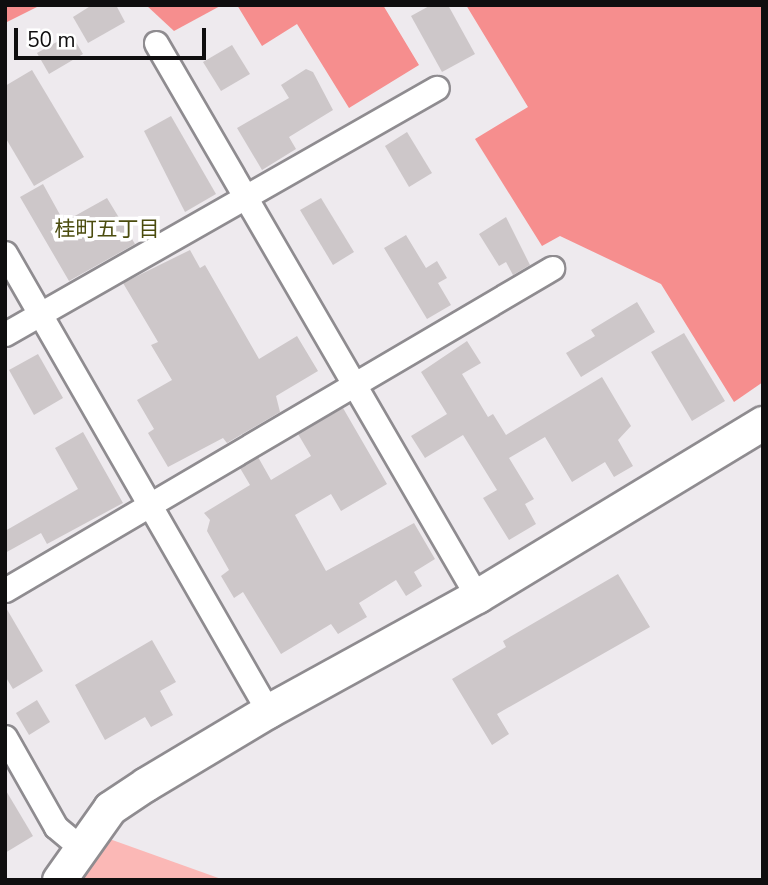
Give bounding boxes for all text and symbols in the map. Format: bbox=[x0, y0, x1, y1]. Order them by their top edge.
scale bar bbox=[18, 14, 210, 58]
text: 50 m bbox=[27, 26, 76, 54]
district label: 桂町五丁目 bbox=[55, 216, 159, 242]

